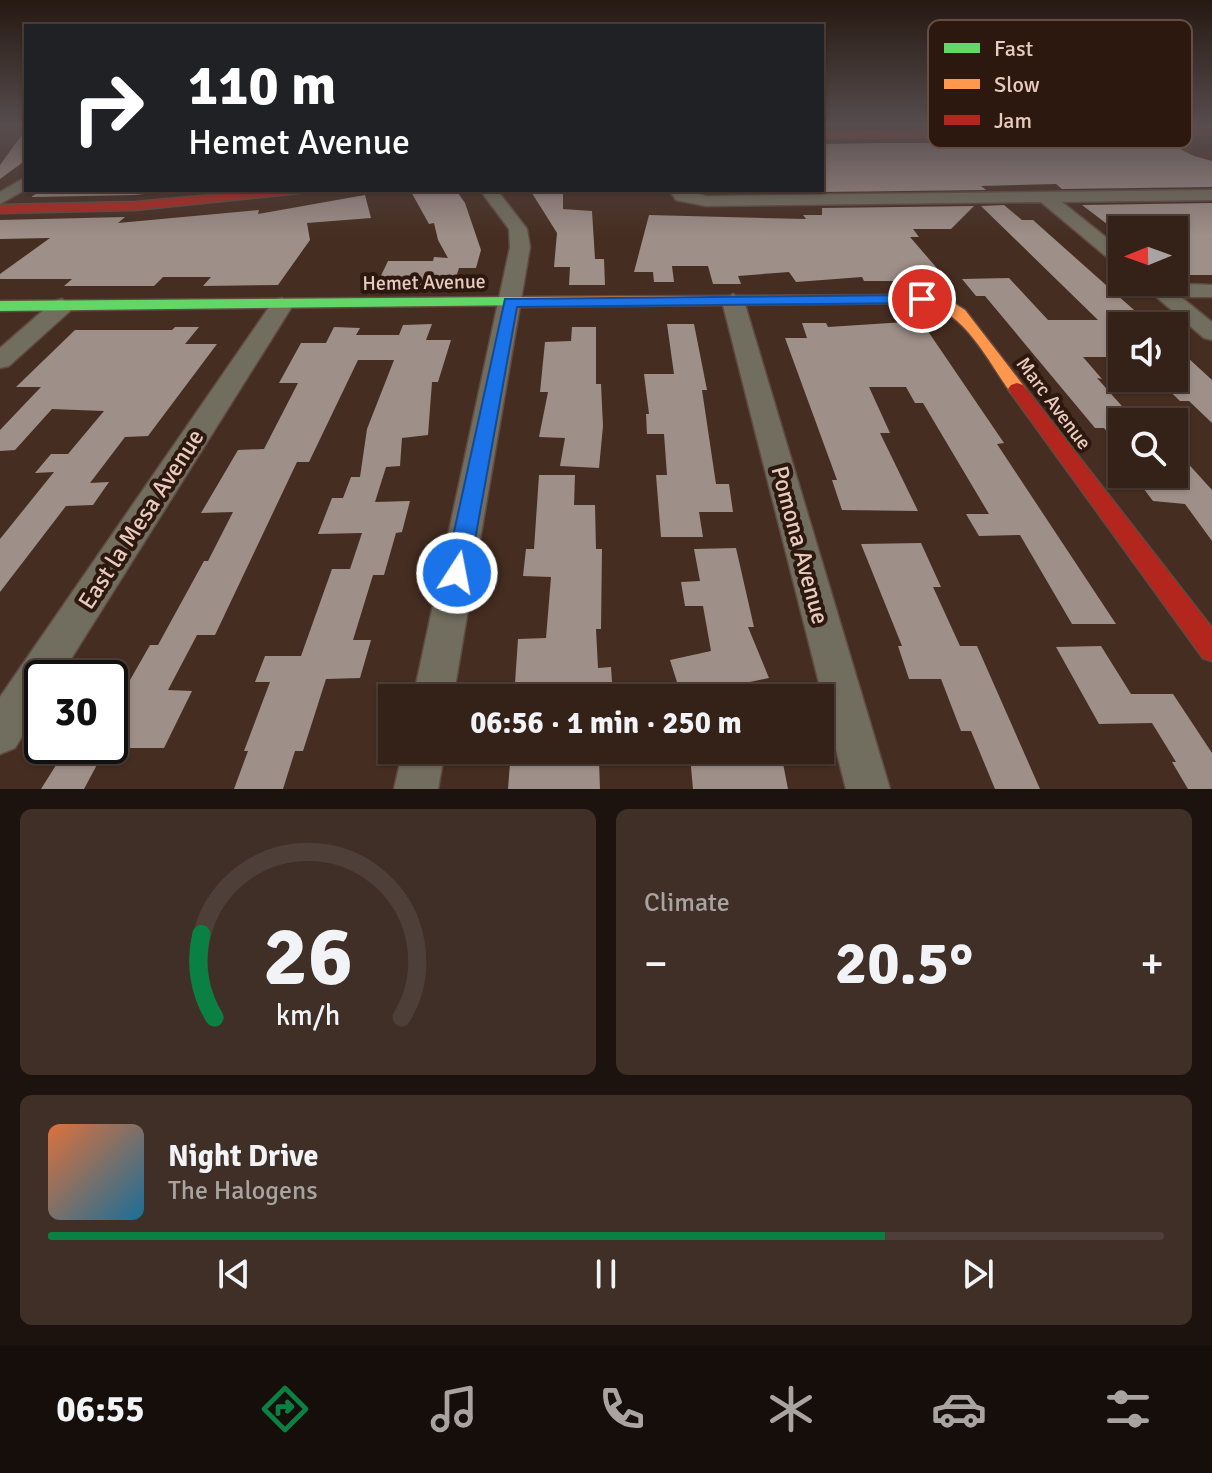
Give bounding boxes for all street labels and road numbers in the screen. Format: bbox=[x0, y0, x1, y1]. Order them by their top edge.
street label: Hemet Avenue bbox=[362, 269, 486, 296]
street label: Marc Avenue bbox=[1011, 352, 1097, 455]
street label: East la Mesa Avenue bbox=[72, 423, 210, 615]
street label: Pomona Avenue bbox=[764, 463, 836, 627]

